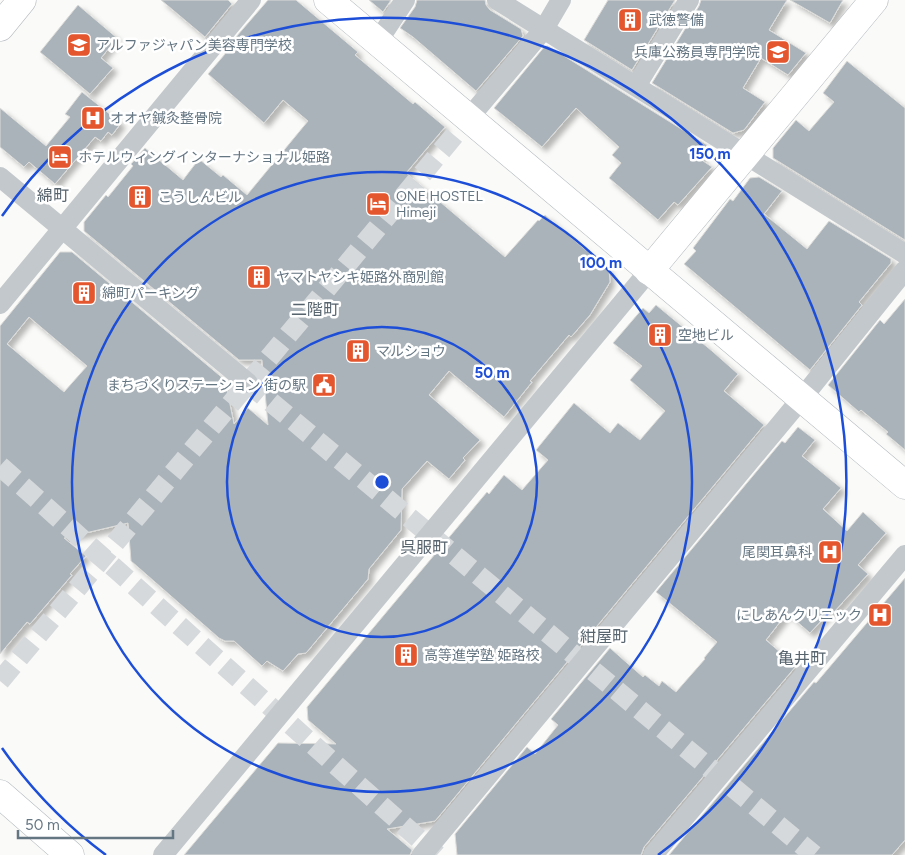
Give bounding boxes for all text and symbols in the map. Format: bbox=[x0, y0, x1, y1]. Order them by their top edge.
building icon: 武徳警備 bbox=[617, 7, 643, 33]
place label: 武徳警備 bbox=[648, 12, 704, 29]
school or university icon: アルファジャパン美容専門学校 bbox=[66, 32, 92, 58]
place label: アルファジャパン美容専門学校 bbox=[96, 37, 292, 54]
school or university icon: 兵庫公務員専門学院 bbox=[765, 39, 791, 65]
place label: 兵庫公務員専門学院 bbox=[634, 44, 760, 61]
hospital icon: オオヤ鍼灸整骨院 bbox=[80, 105, 106, 131]
place label: オオヤ鍼灸整骨院 bbox=[110, 110, 222, 127]
hotel icon: ホテルウィングインターナショナル姫路 bbox=[47, 144, 73, 170]
text: 150 m bbox=[689, 145, 731, 163]
place label: ホテルウィングインターナショナル姫路 bbox=[78, 149, 330, 166]
building icon: こうしんビル bbox=[127, 184, 153, 210]
district label: 綿町 bbox=[37, 186, 69, 205]
place label: ONE HOSTEL Himeji bbox=[396, 188, 483, 221]
place label: こうしんビル bbox=[158, 189, 242, 206]
hotel icon: ONE HOSTEL Himeji bbox=[365, 191, 391, 217]
text: 100 m bbox=[580, 254, 622, 272]
building icon: ヤマトヤシキ姫路外商別館 bbox=[246, 264, 272, 290]
place label: ヤマトヤシキ姫路外商別館 bbox=[276, 269, 444, 286]
building icon: 綿町パーキング bbox=[71, 280, 97, 306]
place label: 綿町パーキング bbox=[102, 285, 200, 302]
district label: 二階町 bbox=[291, 300, 339, 319]
building icon: 空地ビル bbox=[647, 322, 673, 348]
place label: 空地ビル bbox=[678, 327, 734, 344]
building icon: マルショウ bbox=[345, 338, 371, 364]
place label: マルショウ bbox=[376, 343, 446, 360]
text: 50 m bbox=[474, 364, 510, 382]
public building icon: まちづくりステーション 街の駅 bbox=[311, 372, 337, 398]
place label: まちづくりステーション 街の駅 bbox=[107, 377, 306, 394]
centre of rings bbox=[373, 473, 391, 491]
district label: 呉服町 bbox=[400, 538, 448, 557]
hospital icon: 尾関耳鼻科 bbox=[817, 539, 843, 565]
place label: 尾関耳鼻科 bbox=[742, 544, 812, 561]
hospital icon: にしあんクリニック bbox=[867, 602, 893, 628]
place label: にしあんクリニック bbox=[736, 607, 862, 624]
district label: 紺屋町 bbox=[580, 627, 628, 646]
building icon: 高等進学塾 姫路校 bbox=[393, 642, 419, 668]
place label: 高等進学塾 姫路校 bbox=[424, 647, 539, 664]
district label: 亀井町 bbox=[778, 649, 826, 668]
scale bar bbox=[18, 808, 172, 840]
text: 50 m bbox=[25, 816, 60, 834]

